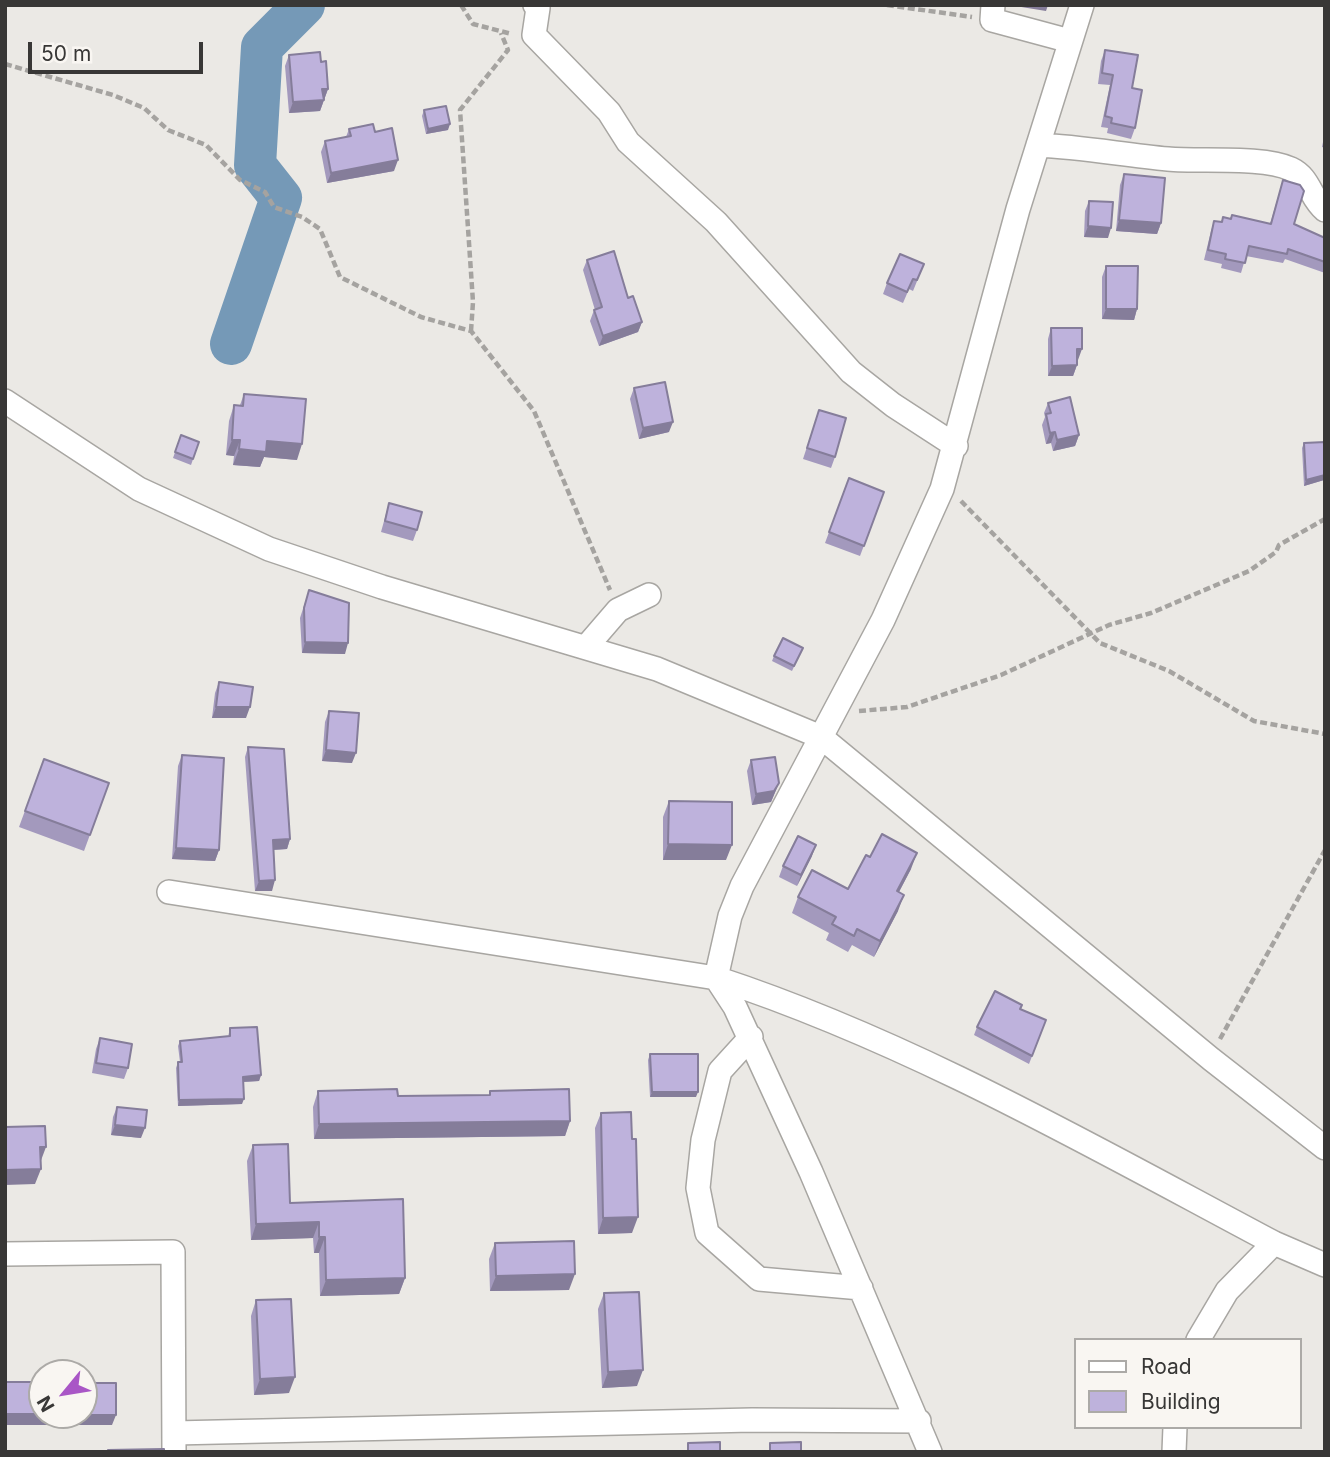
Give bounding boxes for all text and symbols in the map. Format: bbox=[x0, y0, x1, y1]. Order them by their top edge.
scale bar bbox=[32, 28, 206, 72]
text: 50 m bbox=[41, 41, 91, 66]
legend bbox=[1074, 1338, 1302, 1429]
text: Road bbox=[1141, 1354, 1192, 1379]
north arrow bbox=[28, 1359, 98, 1429]
text: Building bbox=[1141, 1389, 1221, 1414]
text: N bbox=[33, 1392, 60, 1416]

